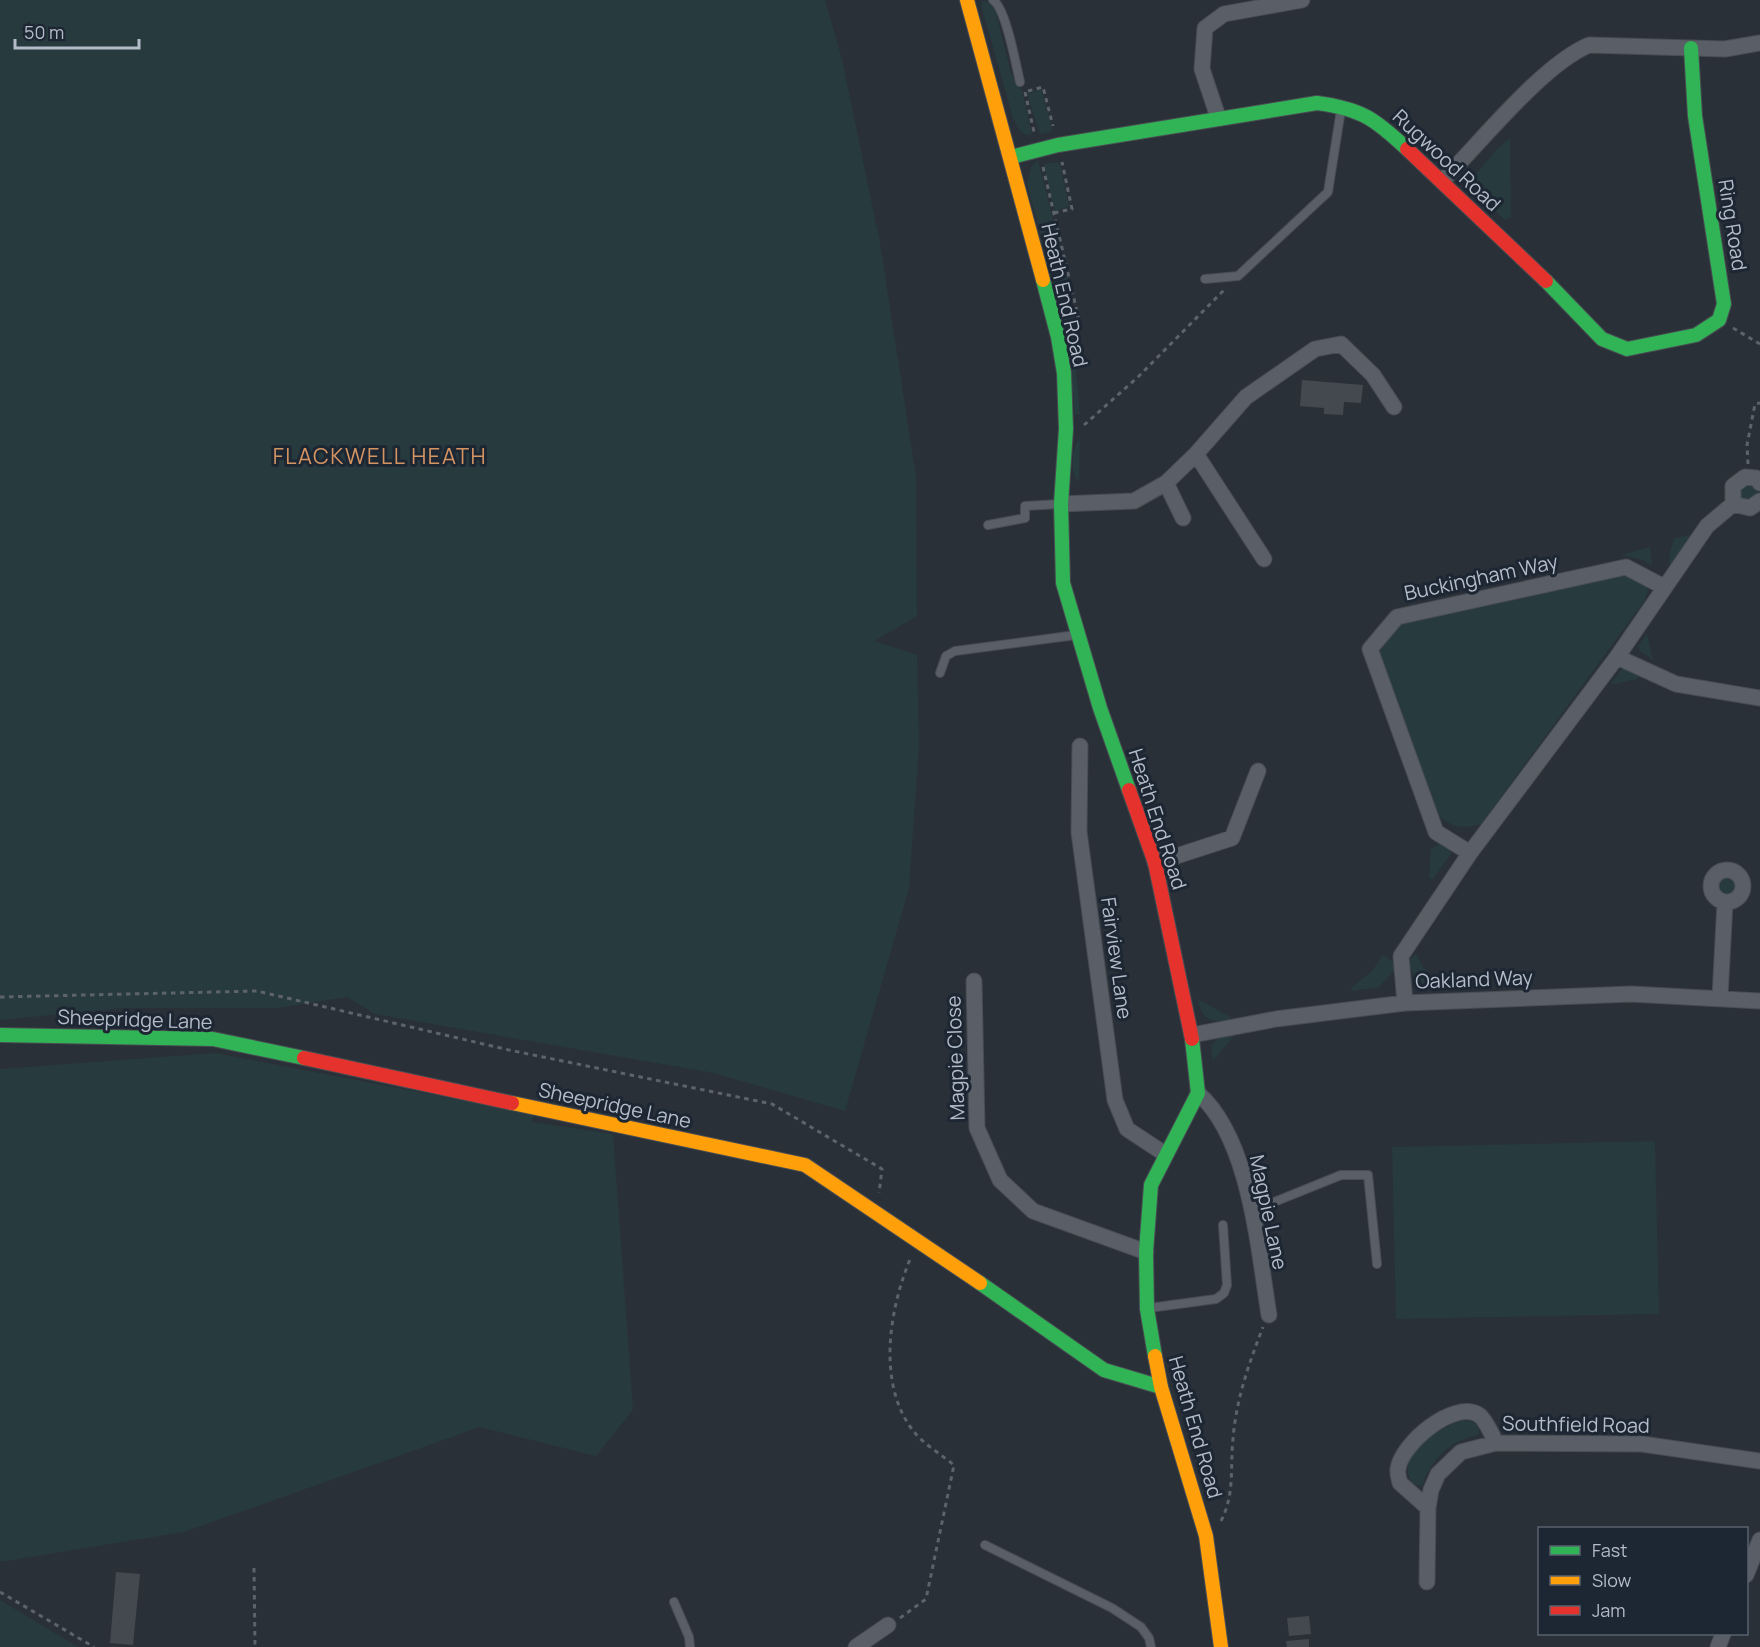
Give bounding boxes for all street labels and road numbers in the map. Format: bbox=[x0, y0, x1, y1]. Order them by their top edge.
street label: Rugwood Road bbox=[1387, 103, 1507, 217]
street label: Ring Road bbox=[1712, 177, 1754, 273]
street label: Heath End Road bbox=[1035, 221, 1095, 369]
street label: Buckingham Way bbox=[1402, 547, 1561, 606]
street label: Heath End Road bbox=[1123, 745, 1193, 893]
street label: Fairview Lane bbox=[1095, 895, 1139, 1021]
street label: Oakland Way bbox=[1415, 963, 1534, 995]
street label: Magpie Close bbox=[939, 995, 971, 1121]
street label: Sheepridge Lane bbox=[57, 1003, 213, 1035]
street label: Sheepridge Lane bbox=[536, 1076, 694, 1134]
street label: Magpie Lane bbox=[1244, 1152, 1294, 1272]
street label: Heath End Road bbox=[1163, 1353, 1229, 1501]
street label: Southfield Road bbox=[1502, 1409, 1650, 1439]

